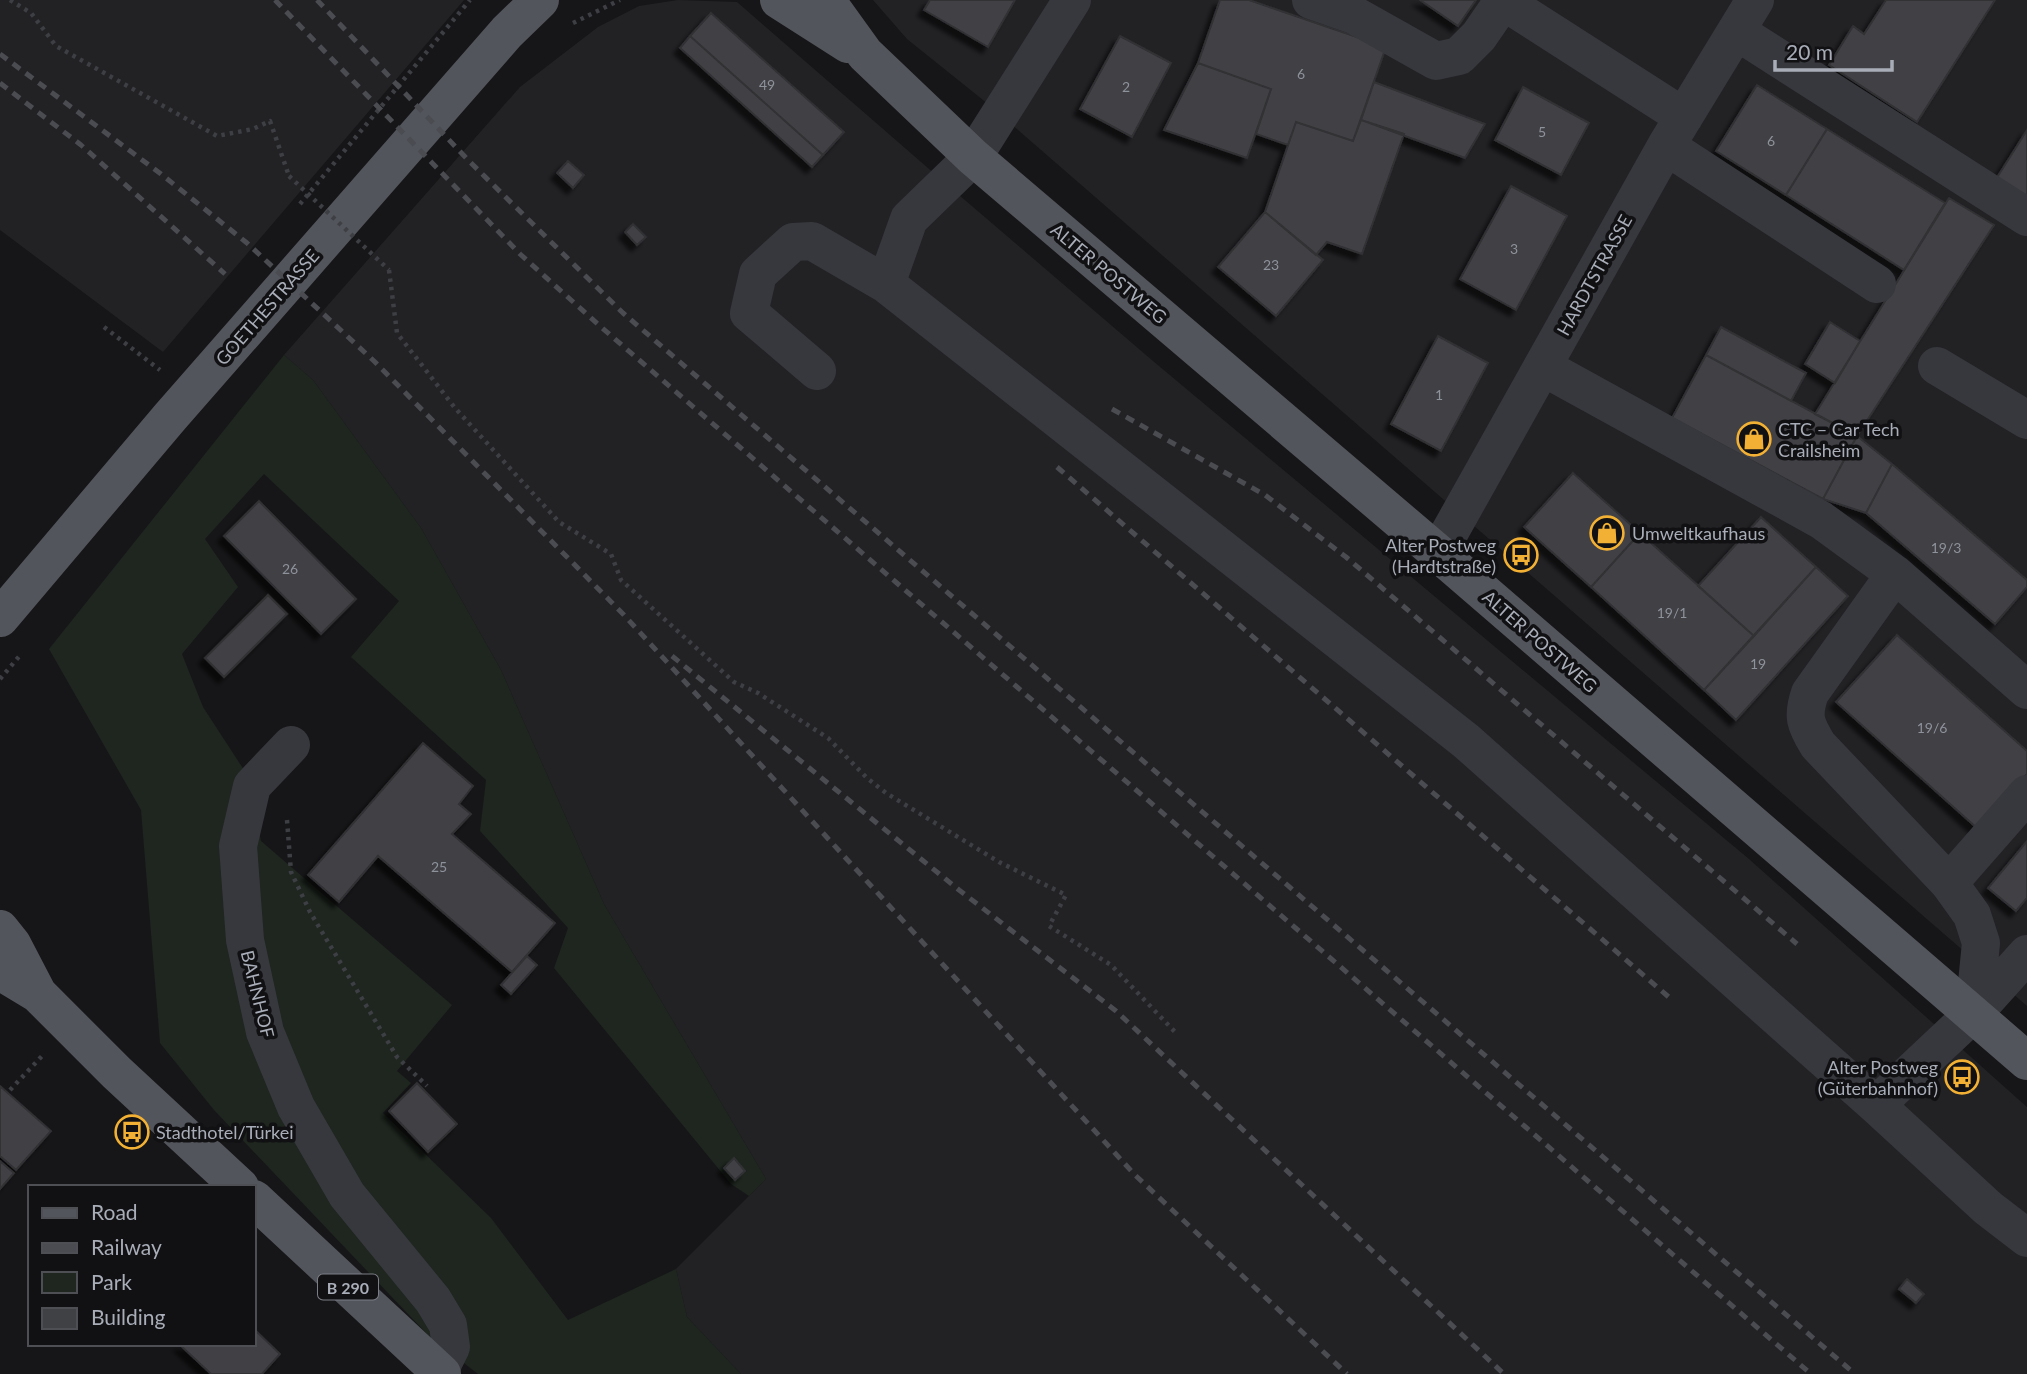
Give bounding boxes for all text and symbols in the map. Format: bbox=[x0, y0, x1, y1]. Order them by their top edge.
scale bar bbox=[1775, 28, 1892, 72]
text: 20 m bbox=[1786, 39, 1833, 64]
house number: 6 bbox=[1297, 65, 1305, 82]
house number: 49 bbox=[759, 76, 775, 93]
house number: 2 bbox=[1122, 78, 1130, 95]
house number: 5 bbox=[1538, 123, 1546, 140]
house number: 6 bbox=[1767, 132, 1775, 149]
street label: HARDTSTRASSE bbox=[1552, 211, 1636, 339]
street label: ALTER POSTWEG bbox=[1047, 218, 1171, 328]
house number: 3 bbox=[1510, 240, 1518, 257]
street label: GOETHESTRASSE bbox=[211, 244, 323, 370]
house number: 23 bbox=[1263, 256, 1279, 273]
house number: 1 bbox=[1435, 386, 1443, 403]
place label: CTC – Car Tech Crailsheim bbox=[1778, 418, 1900, 461]
shop icon: CTC – Car Tech Crailsheim bbox=[1735, 420, 1773, 458]
shop icon: Umweltkaufhaus bbox=[1588, 514, 1626, 552]
place label: Umweltkaufhaus bbox=[1632, 522, 1765, 544]
place label: Alter Postweg (Hardtstraße) bbox=[1385, 534, 1496, 577]
bus stop icon: Alter Postweg (Hardtstraße) bbox=[1502, 536, 1540, 574]
house number: 19/3 bbox=[1931, 539, 1961, 556]
house number: 26 bbox=[282, 560, 298, 577]
street label: ALTER POSTWEG bbox=[1478, 585, 1602, 697]
house number: 19/1 bbox=[1657, 604, 1687, 621]
house number: 19 bbox=[1750, 655, 1766, 672]
house number: 19/6 bbox=[1917, 719, 1947, 736]
house number: 25 bbox=[431, 858, 447, 875]
street label: BAHNHOF bbox=[237, 948, 279, 1040]
place label: Alter Postweg (Güterbahnhof) bbox=[1818, 1056, 1938, 1099]
bus stop icon: Alter Postweg (Güterbahnhof) bbox=[1943, 1058, 1981, 1096]
bus stop icon: Stadthotel/Türkei bbox=[113, 1113, 151, 1151]
place label: Stadthotel/Türkei bbox=[156, 1121, 293, 1143]
legend bbox=[28, 1185, 256, 1346]
text: Road bbox=[91, 1199, 138, 1224]
text: Railway bbox=[91, 1234, 162, 1259]
text: Park bbox=[91, 1269, 132, 1294]
road number: B 290 bbox=[318, 1274, 378, 1300]
text: Building bbox=[91, 1304, 166, 1329]

